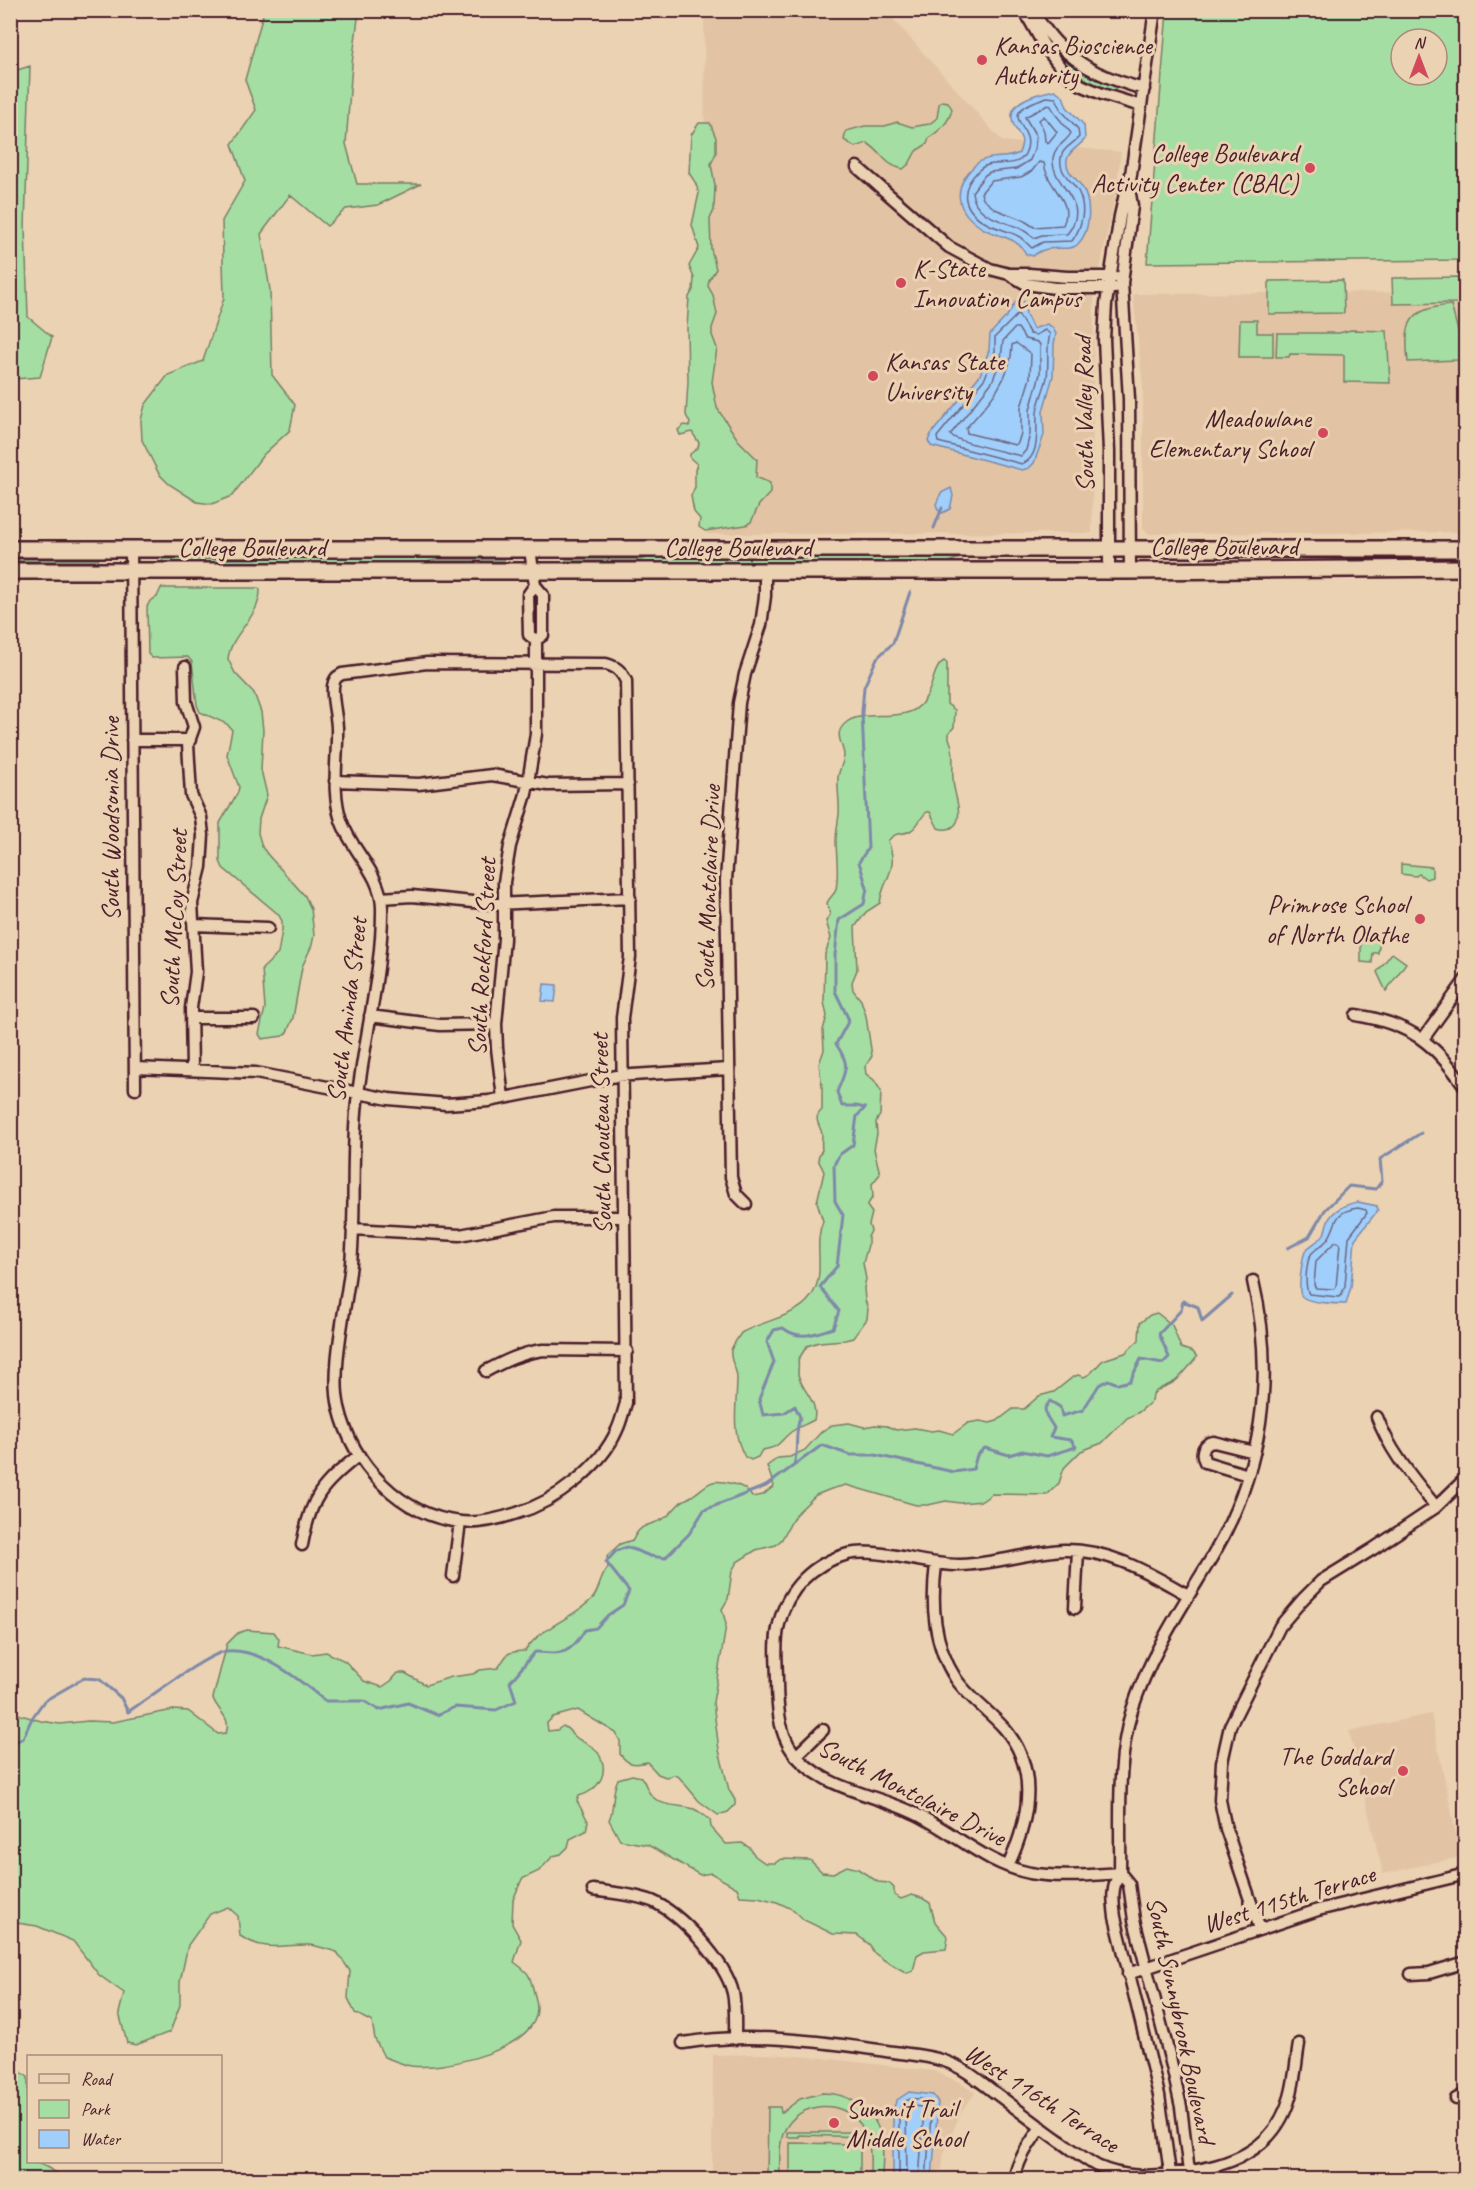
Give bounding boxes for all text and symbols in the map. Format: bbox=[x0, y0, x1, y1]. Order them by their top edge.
north arrow bbox=[1389, 27, 1449, 87]
place label: Kansas Bioscience Authority bbox=[994, 29, 1154, 92]
text: N bbox=[1414, 33, 1427, 53]
marker: Kansas Bioscience Authority bbox=[975, 53, 989, 67]
place label: College Boulevard Activity Center (CBAC) bbox=[1092, 137, 1302, 200]
marker: College Boulevard Activity Center (CBAC) bbox=[1303, 161, 1317, 175]
place label: K-State Innovation Campus bbox=[913, 252, 1083, 315]
marker: K-State Innovation Campus bbox=[894, 276, 908, 290]
street label: South Valley Road bbox=[1066, 332, 1102, 492]
place label: Kansas State University bbox=[885, 345, 1006, 408]
marker: Kansas State University bbox=[866, 369, 880, 383]
place label: Meadowlane Elementary School bbox=[1149, 402, 1316, 465]
marker: Meadowlane Elementary School bbox=[1316, 426, 1330, 440]
street label: College Boulevard bbox=[1150, 530, 1301, 563]
street label: College Boulevard bbox=[178, 531, 329, 564]
street label: College Boulevard bbox=[664, 531, 815, 564]
street label: South Woodsonia Drive bbox=[94, 716, 127, 921]
street label: South Montclaire Drive bbox=[688, 783, 728, 992]
street label: South McCoy Street bbox=[153, 826, 195, 1009]
street label: South Rockford Street bbox=[460, 855, 504, 1057]
place label: Primrose School of North Olathe bbox=[1266, 888, 1413, 951]
marker: Primrose School of North Olathe bbox=[1413, 912, 1427, 926]
street label: South Aminda Street bbox=[319, 913, 375, 1104]
street label: South Chouteau Street bbox=[583, 1031, 619, 1235]
street label: South Montclaire Drive bbox=[813, 1730, 1013, 1854]
place label: The Goddard School bbox=[1279, 1740, 1396, 1803]
marker: The Goddard School bbox=[1396, 1764, 1410, 1778]
street label: West 115th Terrace bbox=[1199, 1857, 1380, 1941]
street label: South Sunnybrook Boulevard bbox=[1139, 1894, 1224, 2150]
street label: West 116th Terrace bbox=[958, 2036, 1127, 2161]
legend bbox=[27, 2055, 222, 2163]
text: Road bbox=[81, 2068, 114, 2090]
place label: Summit Trail Middle School bbox=[846, 2092, 970, 2155]
text: Park bbox=[81, 2098, 111, 2120]
marker: Summit Trail Middle School bbox=[827, 2116, 841, 2130]
text: Water bbox=[81, 2128, 122, 2150]

